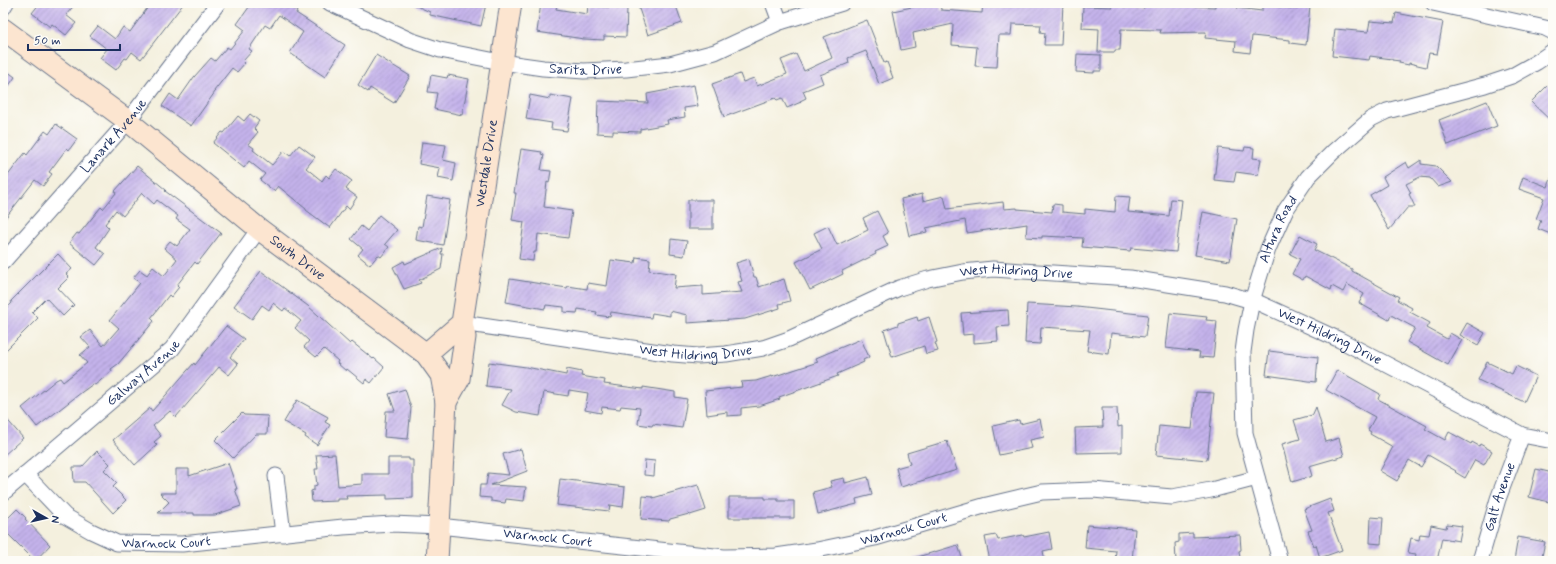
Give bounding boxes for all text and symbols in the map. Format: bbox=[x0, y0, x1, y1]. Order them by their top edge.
scale bar bbox=[28, 26, 120, 52]
text: 50 m bbox=[34, 33, 61, 49]
street label: Sarita Drive bbox=[548, 59, 623, 80]
street label: Lanark Avenue bbox=[77, 95, 151, 177]
street label: Westdale Drive bbox=[471, 118, 502, 208]
street label: Altura Road bbox=[1255, 192, 1302, 265]
street label: South Drive bbox=[266, 231, 329, 284]
street label: West Hildring Drive bbox=[959, 260, 1073, 283]
street label: West Hildring Drive bbox=[1275, 304, 1385, 369]
street label: Galway Avenue bbox=[103, 336, 185, 410]
street label: West Hildring Drive bbox=[638, 340, 753, 365]
street label: Galt Avenue bbox=[1480, 460, 1520, 534]
north arrow bbox=[26, 498, 66, 538]
street label: Warnock Court bbox=[859, 508, 949, 550]
text: N bbox=[47, 515, 62, 524]
street label: Warnock Court bbox=[502, 524, 593, 552]
street label: Warnock Court bbox=[121, 532, 212, 553]

